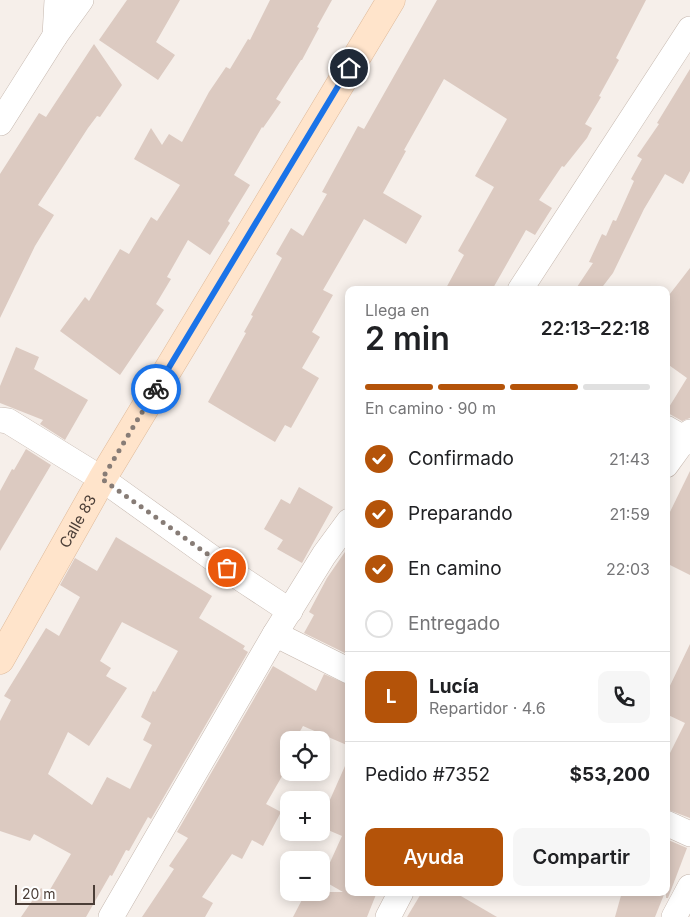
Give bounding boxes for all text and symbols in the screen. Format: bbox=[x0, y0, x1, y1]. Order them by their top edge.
pin bbox=[328, 47, 370, 89]
icon: home bbox=[335, 54, 363, 82]
text: Llega en bbox=[365, 300, 429, 320]
text: 22:13–22:18 bbox=[541, 317, 650, 340]
text: 2 min bbox=[365, 319, 450, 358]
courier bbox=[131, 364, 181, 414]
icon: bike bbox=[142, 375, 170, 403]
text: En camino · 90 m bbox=[365, 398, 496, 418]
icon: check bbox=[365, 445, 393, 473]
text: Confirmado bbox=[408, 447, 514, 470]
text: 21:43 bbox=[609, 449, 650, 469]
street label: Calle 83 bbox=[55, 491, 100, 551]
icon: check bbox=[365, 500, 393, 528]
text: Preparando bbox=[408, 502, 513, 525]
text: 21:59 bbox=[609, 504, 650, 524]
pin bbox=[206, 547, 248, 589]
icon: bag bbox=[213, 554, 241, 582]
icon: check bbox=[365, 555, 393, 583]
text: En camino bbox=[408, 557, 502, 580]
text: 22:03 bbox=[606, 559, 650, 579]
text: Entregado bbox=[408, 612, 500, 635]
button: phone bbox=[598, 671, 650, 723]
text: Lucía bbox=[429, 675, 479, 698]
text: L bbox=[386, 685, 396, 708]
text: Repartidor · 4.6 bbox=[429, 698, 546, 718]
map controls bbox=[280, 731, 330, 901]
button: locate bbox=[280, 731, 330, 781]
text: Pedido #7352 bbox=[365, 763, 490, 786]
text: $53,200 bbox=[570, 763, 650, 786]
button: + bbox=[280, 791, 330, 841]
button: Ayuda bbox=[365, 828, 503, 886]
button: Compartir bbox=[513, 828, 650, 886]
button: − bbox=[280, 851, 330, 901]
scale bar bbox=[15, 882, 95, 905]
text: 20 m bbox=[22, 885, 56, 902]

